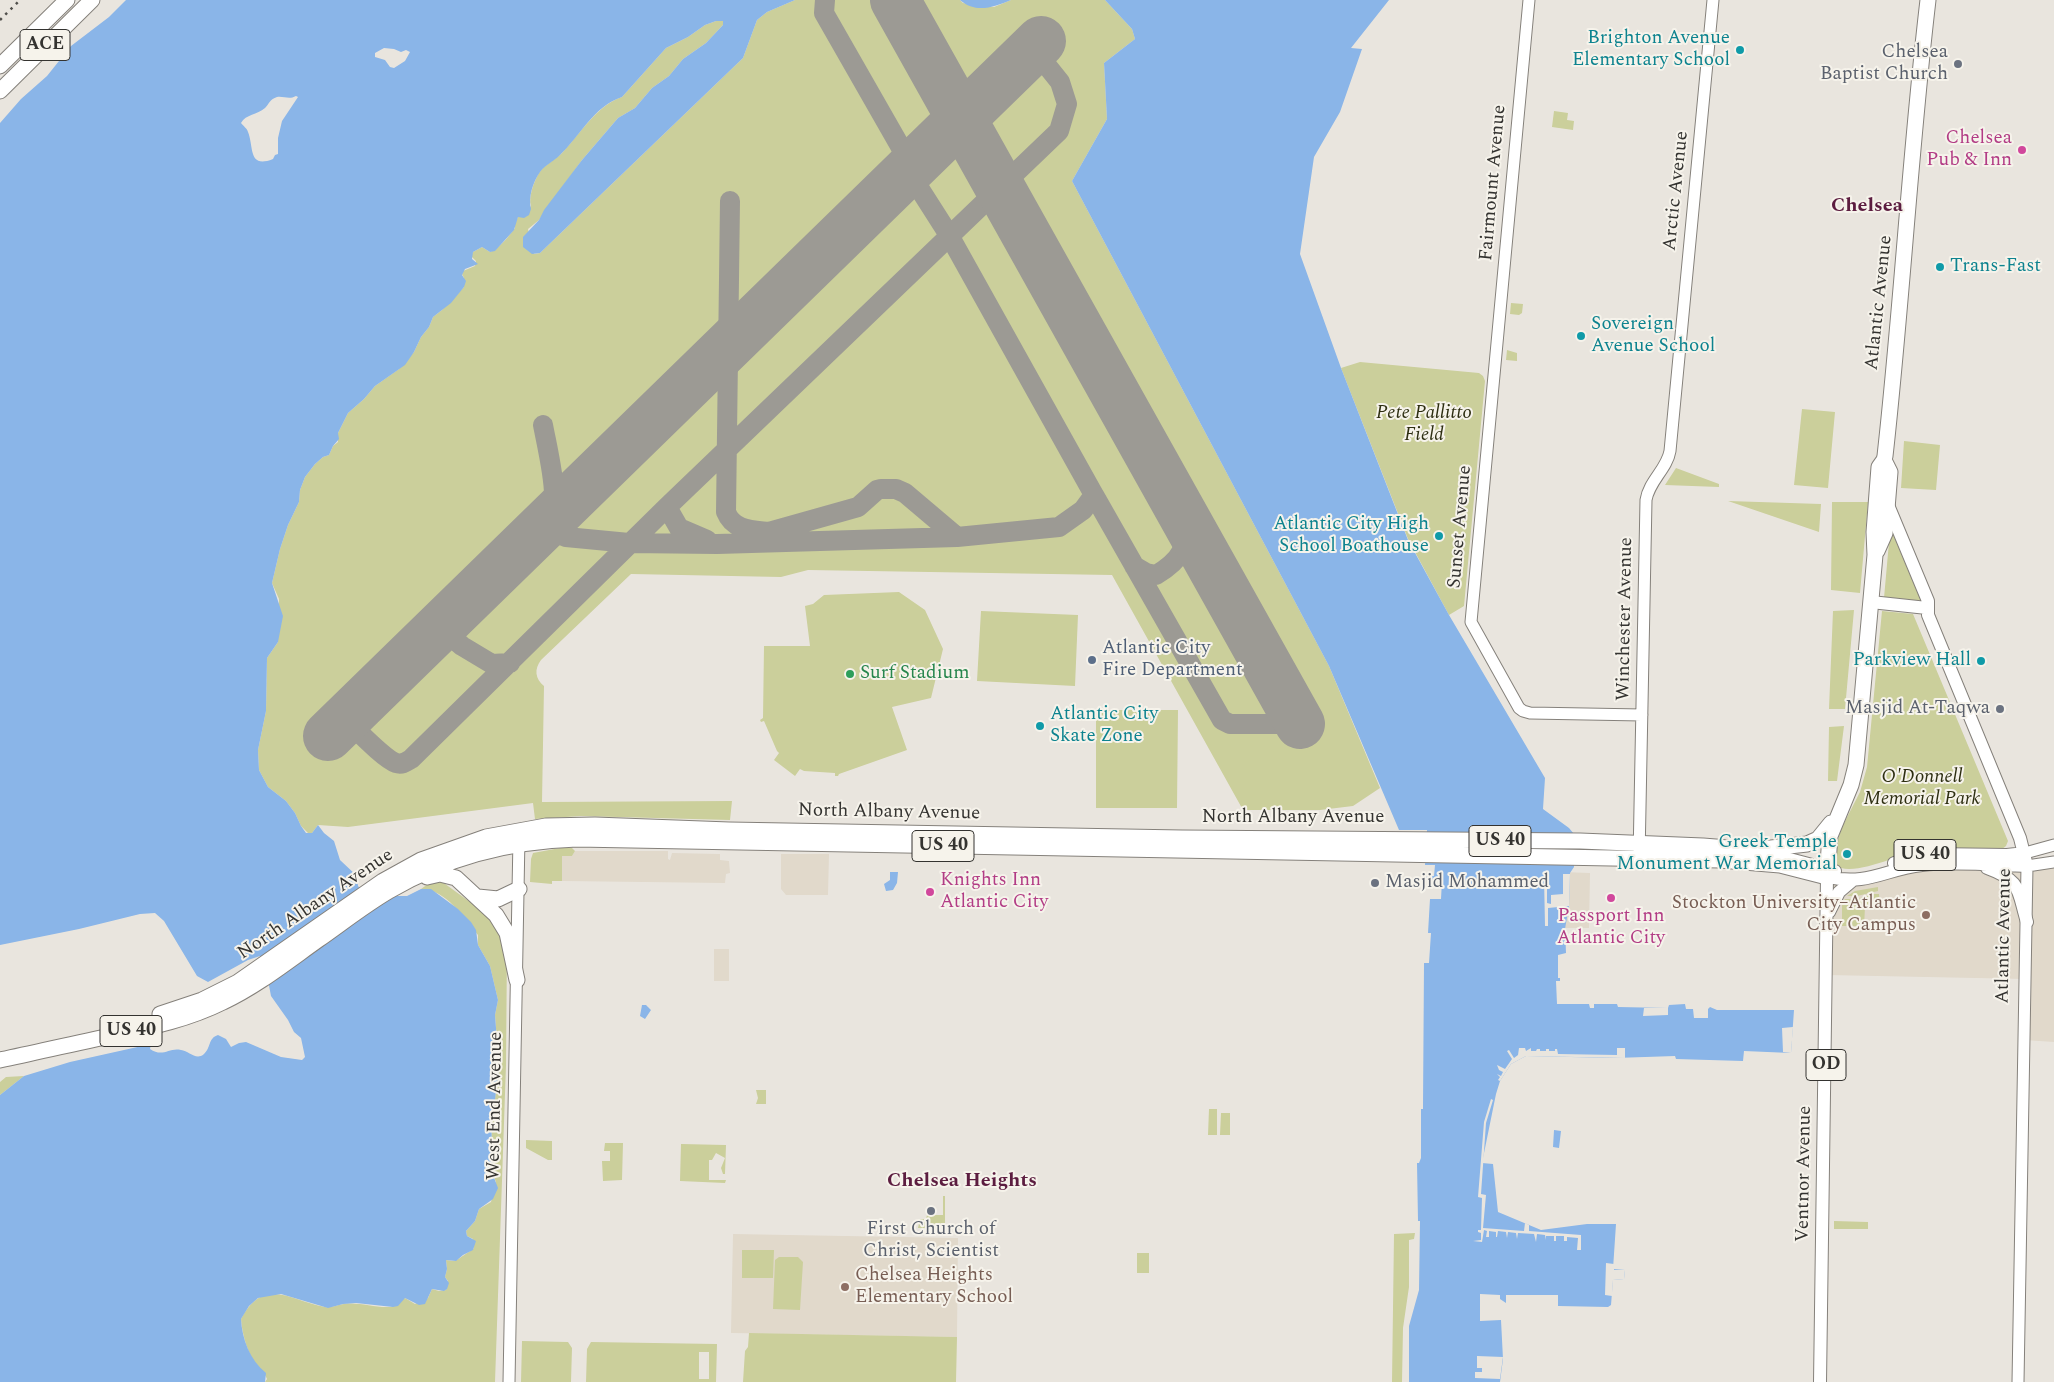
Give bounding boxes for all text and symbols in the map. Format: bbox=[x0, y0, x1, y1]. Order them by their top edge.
place label: Brighton Avenue Elementary School bbox=[1572, 28, 1730, 72]
road number: ACE bbox=[20, 30, 70, 60]
place label: Chelsea Baptist Church bbox=[1820, 42, 1948, 86]
marker: Brighton Avenue Elementary School bbox=[1734, 44, 1746, 56]
marker: Chelsea Baptist Church bbox=[1952, 58, 1964, 70]
street label: Fairmount Avenue bbox=[1476, 104, 1512, 262]
place label: Chelsea Pub & Inn bbox=[1926, 128, 2012, 172]
street label: Arctic Avenue bbox=[1659, 130, 1695, 252]
marker: Chelsea Pub & Inn bbox=[2016, 144, 2028, 156]
district label: Chelsea bbox=[1831, 195, 1903, 219]
street label: Atlantic Avenue bbox=[1862, 234, 1898, 372]
place label: Trans-Fast bbox=[1950, 256, 2041, 278]
marker: Trans-Fast bbox=[1934, 261, 1946, 273]
place label: Sovereign Avenue School bbox=[1591, 314, 1715, 358]
marker: Sovereign Avenue School bbox=[1575, 330, 1587, 342]
park label: Pete Pallitto Field bbox=[1376, 403, 1472, 447]
street label: Sunset Avenue bbox=[1444, 465, 1478, 589]
place label: Atlantic City High School Boathouse bbox=[1273, 514, 1429, 558]
marker: Atlantic City High School Boathouse bbox=[1433, 530, 1445, 542]
street label: Winchester Avenue bbox=[1613, 537, 1639, 701]
place label: Atlantic City Fire Department bbox=[1102, 638, 1243, 682]
place label: Parkview Hall bbox=[1853, 650, 1971, 672]
marker: Atlantic City Fire Department bbox=[1086, 654, 1098, 666]
marker: Parkview Hall bbox=[1975, 655, 1987, 667]
place label: Surf Stadium bbox=[860, 663, 970, 685]
marker: Surf Stadium bbox=[844, 668, 856, 680]
place label: Masjid At-Taqwa bbox=[1845, 698, 1990, 720]
marker: Masjid At-Taqwa bbox=[1994, 703, 2006, 715]
place label: Atlantic City Skate Zone bbox=[1050, 704, 1158, 748]
marker: Atlantic City Skate Zone bbox=[1034, 720, 1046, 732]
park label: O'Donnell Memorial Park bbox=[1864, 767, 1980, 811]
street label: North Albany Avenue bbox=[797, 800, 981, 826]
street label: North Albany Avenue bbox=[1202, 807, 1384, 829]
road number: US 40 bbox=[1469, 826, 1531, 856]
road number: US 40 bbox=[912, 830, 974, 861]
place label: Greek Temple Monument War Memorial bbox=[1617, 832, 1837, 876]
road number: US 40 bbox=[1894, 840, 1956, 870]
street label: North Albany Avenue bbox=[234, 844, 398, 966]
marker: Greek Temple Monument War Memorial bbox=[1841, 848, 1853, 860]
street label: Atlantic Avenue bbox=[1992, 868, 2018, 1004]
place label: Knights Inn Atlantic City bbox=[940, 870, 1048, 914]
place label: Masjid Mohammed bbox=[1385, 872, 1549, 894]
marker: Masjid Mohammed bbox=[1369, 877, 1381, 889]
marker: Knights Inn Atlantic City bbox=[924, 886, 936, 898]
marker: Passport Inn Atlantic City bbox=[1605, 892, 1617, 904]
place label: Stockton University–Atlantic City Campus bbox=[1672, 893, 1916, 937]
place label: Passport Inn Atlantic City bbox=[1557, 906, 1665, 950]
marker: Stockton University–Atlantic City Campus bbox=[1920, 909, 1932, 921]
road number: US 40 bbox=[100, 1016, 162, 1046]
street label: West End Avenue bbox=[483, 1032, 509, 1180]
road number: OD bbox=[1806, 1050, 1846, 1080]
street label: Ventnor Avenue bbox=[1792, 1106, 1818, 1242]
district label: Chelsea Heights bbox=[887, 1170, 1037, 1194]
marker: First Church of Christ, Scientist bbox=[925, 1205, 937, 1217]
place label: First Church of Christ, Scientist bbox=[863, 1219, 999, 1263]
place label: Chelsea Heights Elementary School bbox=[855, 1265, 1013, 1309]
marker: Chelsea Heights Elementary School bbox=[839, 1281, 851, 1293]

